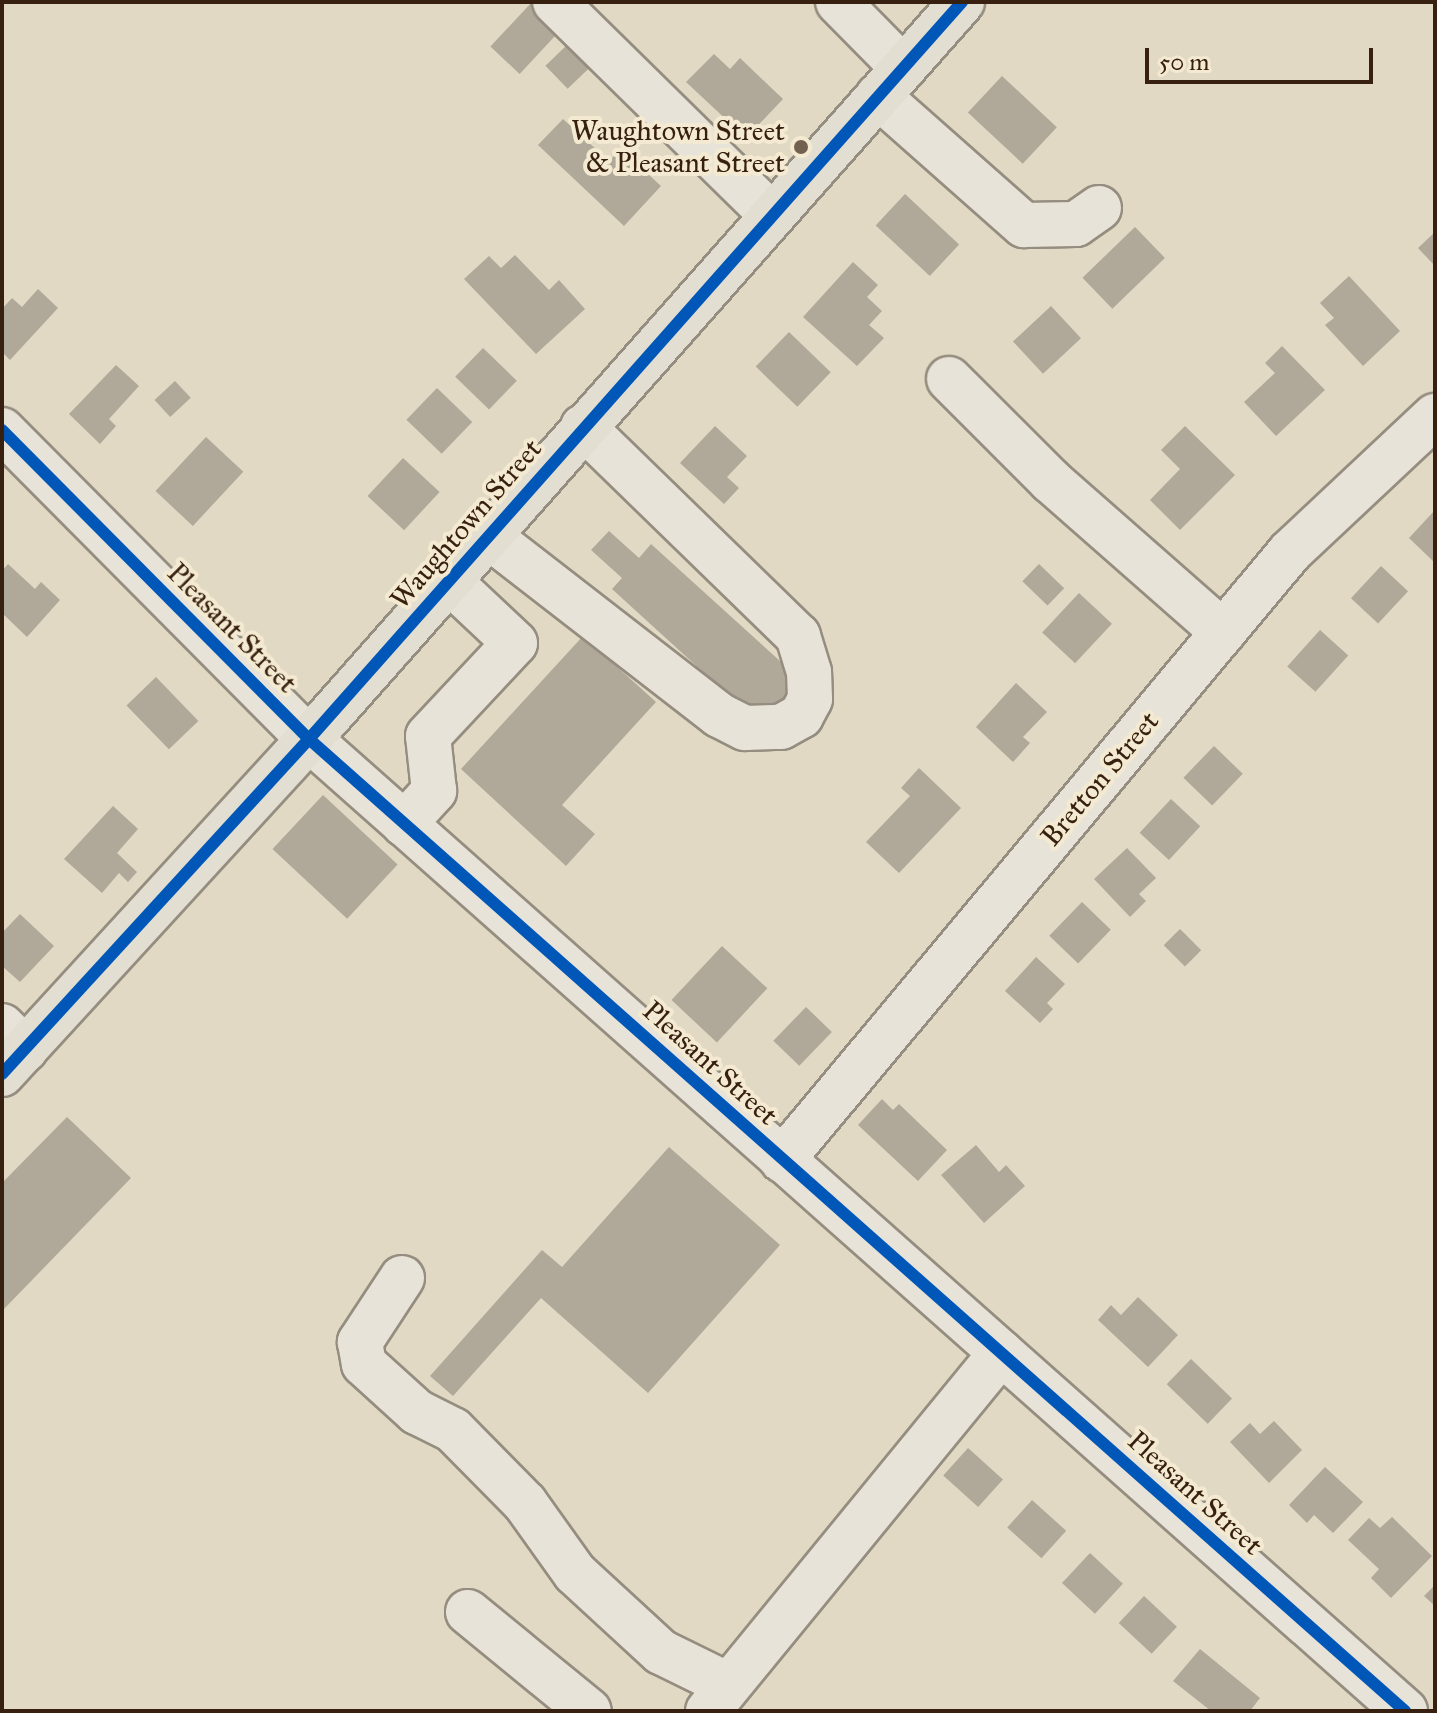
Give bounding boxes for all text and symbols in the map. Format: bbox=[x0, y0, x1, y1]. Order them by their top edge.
scale bar bbox=[1149, 32, 1377, 82]
text: 50 m bbox=[1159, 47, 1209, 77]
place label: Waughtown Street & Pleasant Street bbox=[571, 114, 785, 180]
marker: Waughtown Street & Pleasant Street bbox=[792, 138, 810, 156]
street label: Waughtown Street bbox=[383, 432, 549, 616]
street label: Pleasant Street bbox=[160, 556, 304, 700]
street label: Bretton Street bbox=[1034, 705, 1166, 853]
street label: Pleasant Street bbox=[636, 994, 784, 1132]
street label: Pleasant Street bbox=[1121, 1424, 1269, 1562]

